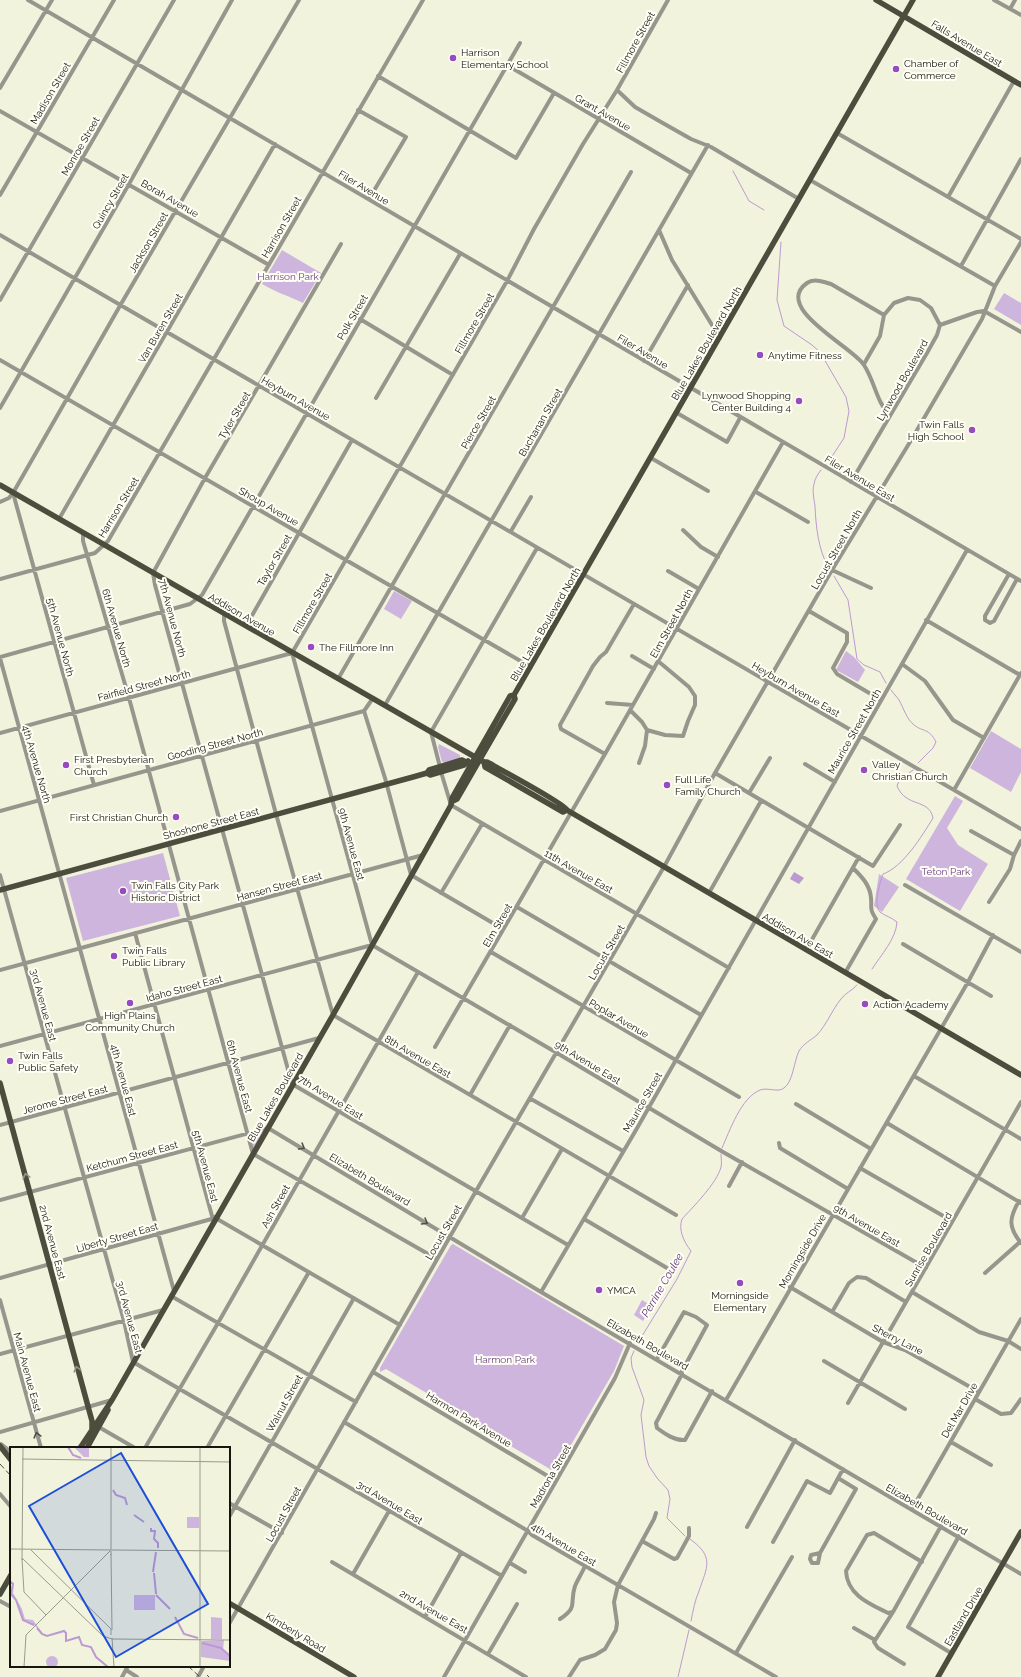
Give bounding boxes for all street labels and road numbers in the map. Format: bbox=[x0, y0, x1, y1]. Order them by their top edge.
street label: Fillmore Street bbox=[614, 9, 657, 75]
street label: Falls Avenue East bbox=[929, 18, 1005, 69]
street label: Madison Street bbox=[28, 60, 73, 126]
street label: Grant Avenue bbox=[573, 92, 633, 133]
street label: Monroe Street bbox=[59, 114, 102, 178]
street label: Filer Avenue bbox=[336, 168, 391, 207]
street label: Quincy Street bbox=[90, 171, 131, 231]
street label: Borah Avenue bbox=[139, 177, 201, 219]
street label: Harrison Street bbox=[259, 194, 304, 260]
street label: Jackson Street bbox=[127, 210, 170, 274]
street label: Blue Lakes Boulevard North bbox=[669, 284, 744, 402]
street label: Fillmore Street bbox=[453, 290, 497, 356]
street label: Van Buren Street bbox=[136, 291, 185, 365]
street label: Polk Street bbox=[335, 292, 370, 342]
street label: Filer Avenue bbox=[615, 332, 670, 371]
street label: Lynwood Boulevard bbox=[875, 338, 930, 423]
street label: Heyburn Avenue bbox=[260, 374, 332, 423]
street label: Buchanan Street bbox=[516, 386, 565, 458]
street label: Tyler Street bbox=[216, 389, 253, 441]
street label: Pierce Street bbox=[459, 393, 498, 451]
street label: Filer Avenue East bbox=[823, 453, 897, 504]
street label: Harrison Street bbox=[96, 474, 141, 540]
street label: Shoup Avenue bbox=[237, 485, 301, 528]
street label: Locust Street North bbox=[809, 507, 864, 591]
street label: Taylor Street bbox=[255, 532, 294, 588]
street label: Blue Lakes Boulevard North bbox=[508, 565, 583, 683]
street label: Fillmore Street bbox=[291, 570, 335, 636]
street label: 7th Avenue North bbox=[157, 578, 188, 659]
street label: Elm Street North bbox=[648, 587, 695, 660]
street label: 6th Avenue North bbox=[100, 588, 133, 669]
street label: Addison Avenue bbox=[206, 591, 277, 638]
street label: 5th Avenue North bbox=[45, 597, 76, 678]
street label: Heyburn Avenue East bbox=[750, 660, 842, 719]
street label: Fairfield Street North bbox=[97, 668, 192, 703]
street label: Maurice Street North bbox=[826, 687, 883, 776]
street label: 4th Avenue North bbox=[20, 724, 53, 805]
street label: Gooding Street North bbox=[166, 726, 264, 763]
street label: Shoshone Street East bbox=[162, 805, 261, 842]
street label: 9th Avenue East bbox=[337, 807, 367, 882]
street label: 11th Avenue East bbox=[543, 847, 616, 896]
street label: Hansen Street East bbox=[235, 870, 324, 903]
street label: Elm Street bbox=[481, 901, 515, 949]
street label: Addison Ave East bbox=[760, 911, 836, 960]
street label: Locust Street bbox=[586, 922, 627, 982]
street label: 3rd Avenue East bbox=[29, 968, 59, 1043]
street label: Idaho Street East bbox=[145, 973, 224, 1004]
street label: Poplar Avenue bbox=[587, 997, 651, 1040]
street label: 8th Avenue East bbox=[383, 1033, 453, 1080]
street label: 9th Avenue East bbox=[553, 1038, 623, 1087]
street label: 6th Avenue East bbox=[225, 1039, 255, 1114]
street label: 4th Avenue East bbox=[109, 1043, 139, 1118]
street label: Blue Lakes Boulevard bbox=[246, 1051, 305, 1144]
street label: Maurice Street bbox=[621, 1070, 664, 1134]
street label: 7th Avenue East bbox=[296, 1073, 366, 1122]
street label: Jerome Street East bbox=[21, 1083, 109, 1116]
street label: 5th Avenue East bbox=[191, 1129, 221, 1204]
street label: Ketchum Street East bbox=[85, 1139, 180, 1174]
street label: Elizabeth Boulevard bbox=[327, 1151, 412, 1208]
street label: Ash Street bbox=[259, 1182, 292, 1230]
street label: Locust Street bbox=[423, 1202, 464, 1262]
street label: 9th Avenue East bbox=[832, 1202, 902, 1249]
street label: 2nd Avenue East bbox=[37, 1204, 68, 1281]
street label: Sunrise Boulevard bbox=[903, 1210, 954, 1288]
street label: Morningside Drive bbox=[777, 1212, 828, 1290]
street label: Liberty Street East bbox=[75, 1220, 160, 1254]
street label: 3rd Avenue East bbox=[115, 1280, 145, 1355]
street label: Elizabeth Boulevard bbox=[605, 1317, 690, 1372]
street label: Sherry Lane bbox=[871, 1322, 925, 1357]
street label: Main Avenue East bbox=[12, 1331, 44, 1414]
street label: Walnut Street bbox=[264, 1372, 305, 1434]
street label: Del Mar Drive bbox=[939, 1381, 980, 1440]
street label: Harmon Park Avenue bbox=[424, 1390, 513, 1449]
street label: Madrona Street bbox=[528, 1442, 573, 1510]
street label: 3rd Avenue East bbox=[355, 1479, 425, 1527]
street label: Elizabeth Boulevard bbox=[884, 1482, 969, 1537]
street label: Locust Street bbox=[264, 1484, 303, 1544]
street label: 4th Avenue East bbox=[529, 1521, 599, 1569]
street label: Eastland Drive bbox=[942, 1585, 985, 1648]
street label: 2nd Avenue East bbox=[398, 1587, 470, 1636]
street label: Kimberly Road bbox=[264, 1610, 328, 1655]

